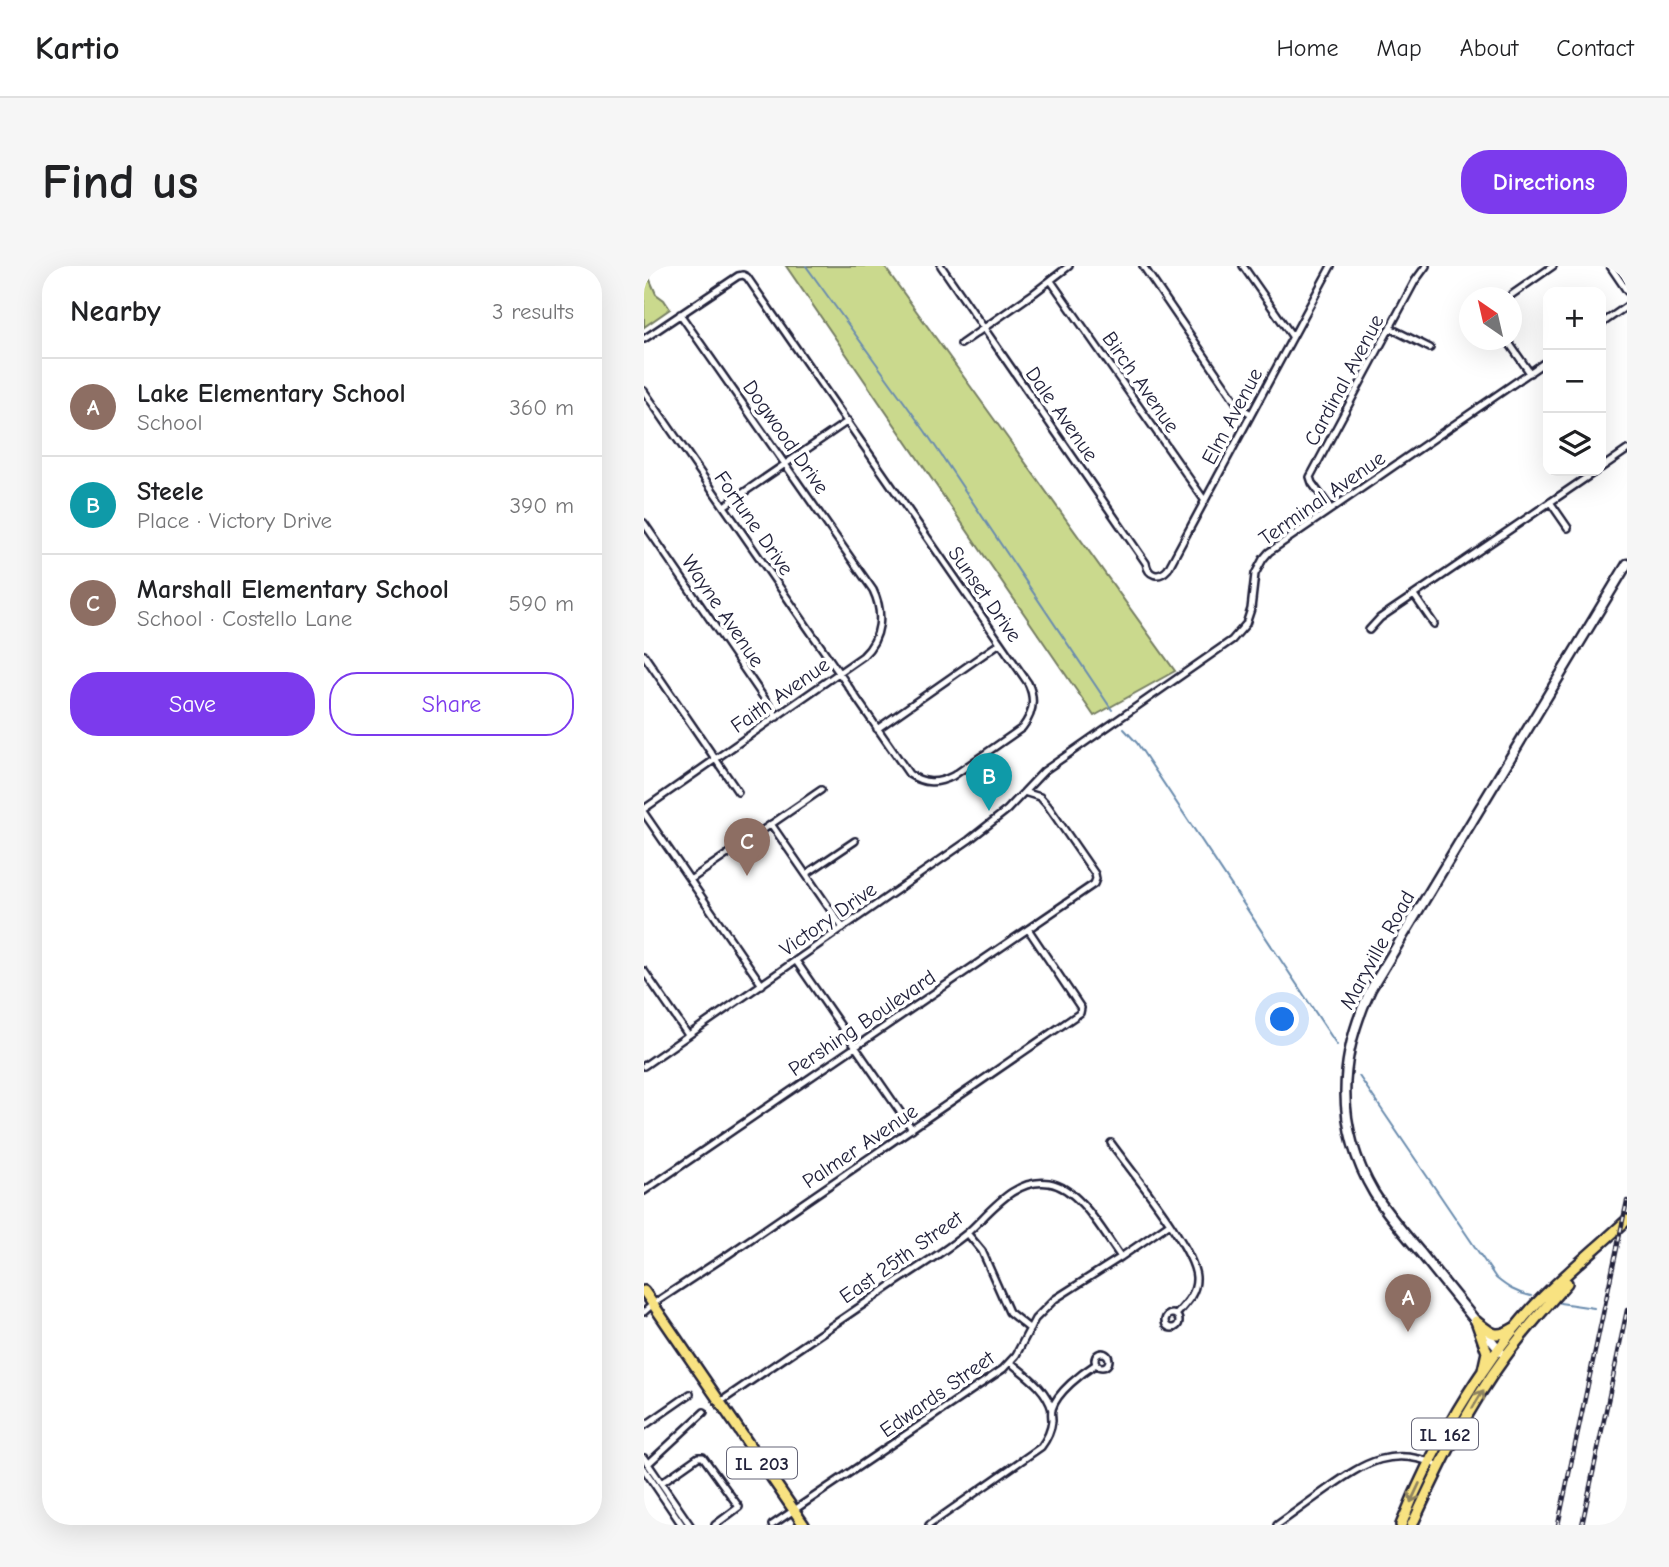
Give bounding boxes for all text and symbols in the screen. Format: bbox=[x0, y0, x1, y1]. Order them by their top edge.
text: Kartio bbox=[35, 29, 120, 67]
text: Home bbox=[1277, 34, 1338, 62]
text: Map bbox=[1376, 34, 1422, 62]
text: About bbox=[1460, 34, 1518, 62]
text: Contact bbox=[1556, 34, 1634, 62]
button: Directions bbox=[1461, 150, 1627, 214]
text: Find us bbox=[42, 154, 198, 210]
north arrow bbox=[1459, 287, 1522, 350]
map controls bbox=[1543, 287, 1606, 476]
button: + bbox=[1543, 287, 1606, 350]
text: Nearby bbox=[70, 294, 161, 329]
text: 3 results bbox=[492, 298, 574, 325]
street label: Cardinal Avenue bbox=[1299, 310, 1389, 450]
street label: Birch Avenue bbox=[1097, 327, 1185, 437]
button: − bbox=[1543, 350, 1606, 413]
street label: Dale Avenue bbox=[1021, 362, 1103, 466]
street label: Elm Avenue bbox=[1197, 364, 1267, 468]
street label: Dogwood Drive bbox=[738, 376, 834, 498]
text: Lake Elementary School bbox=[137, 379, 406, 409]
text: A bbox=[87, 394, 99, 421]
text: 360 m bbox=[509, 394, 574, 421]
text: School bbox=[137, 409, 202, 436]
button: layers bbox=[1543, 413, 1606, 476]
street label: Terminal Avenue bbox=[1254, 446, 1390, 550]
street label: Fortune Drive bbox=[709, 466, 799, 580]
text: Steele bbox=[137, 477, 204, 507]
text: B bbox=[86, 492, 100, 519]
text: 390 m bbox=[509, 492, 574, 519]
text: Place · Victory Drive bbox=[137, 507, 332, 534]
street label: Sunset Drive bbox=[943, 542, 1027, 646]
street label: Wayne Avenue bbox=[677, 550, 769, 672]
text: Marshall Elementary School bbox=[137, 575, 449, 605]
text: C bbox=[86, 590, 100, 617]
text: 590 m bbox=[509, 590, 574, 617]
text: School · Costello Lane bbox=[137, 605, 352, 632]
street label: Faith Avenue bbox=[726, 652, 834, 738]
button: Save bbox=[70, 672, 315, 736]
button: Share bbox=[329, 672, 574, 736]
pin: B bbox=[966, 753, 1012, 811]
pin: C bbox=[724, 818, 770, 876]
street label: Victory Drive bbox=[775, 877, 881, 961]
street label: Maryville Road bbox=[1335, 887, 1419, 1013]
street label: Pershing Boulevard bbox=[784, 965, 940, 1081]
your location bbox=[1265, 1002, 1299, 1036]
street label: Palmer Avenue bbox=[798, 1099, 922, 1193]
street label: East 25th Street bbox=[835, 1205, 968, 1308]
pin: A bbox=[1385, 1274, 1431, 1332]
street label: Edwards Street bbox=[875, 1345, 1000, 1442]
one-way arrow bbox=[1471, 1390, 1485, 1410]
road number: IL 162 bbox=[1412, 1418, 1478, 1450]
road number: IL 203 bbox=[727, 1448, 797, 1478]
one-way arrow bbox=[1408, 1482, 1421, 1503]

